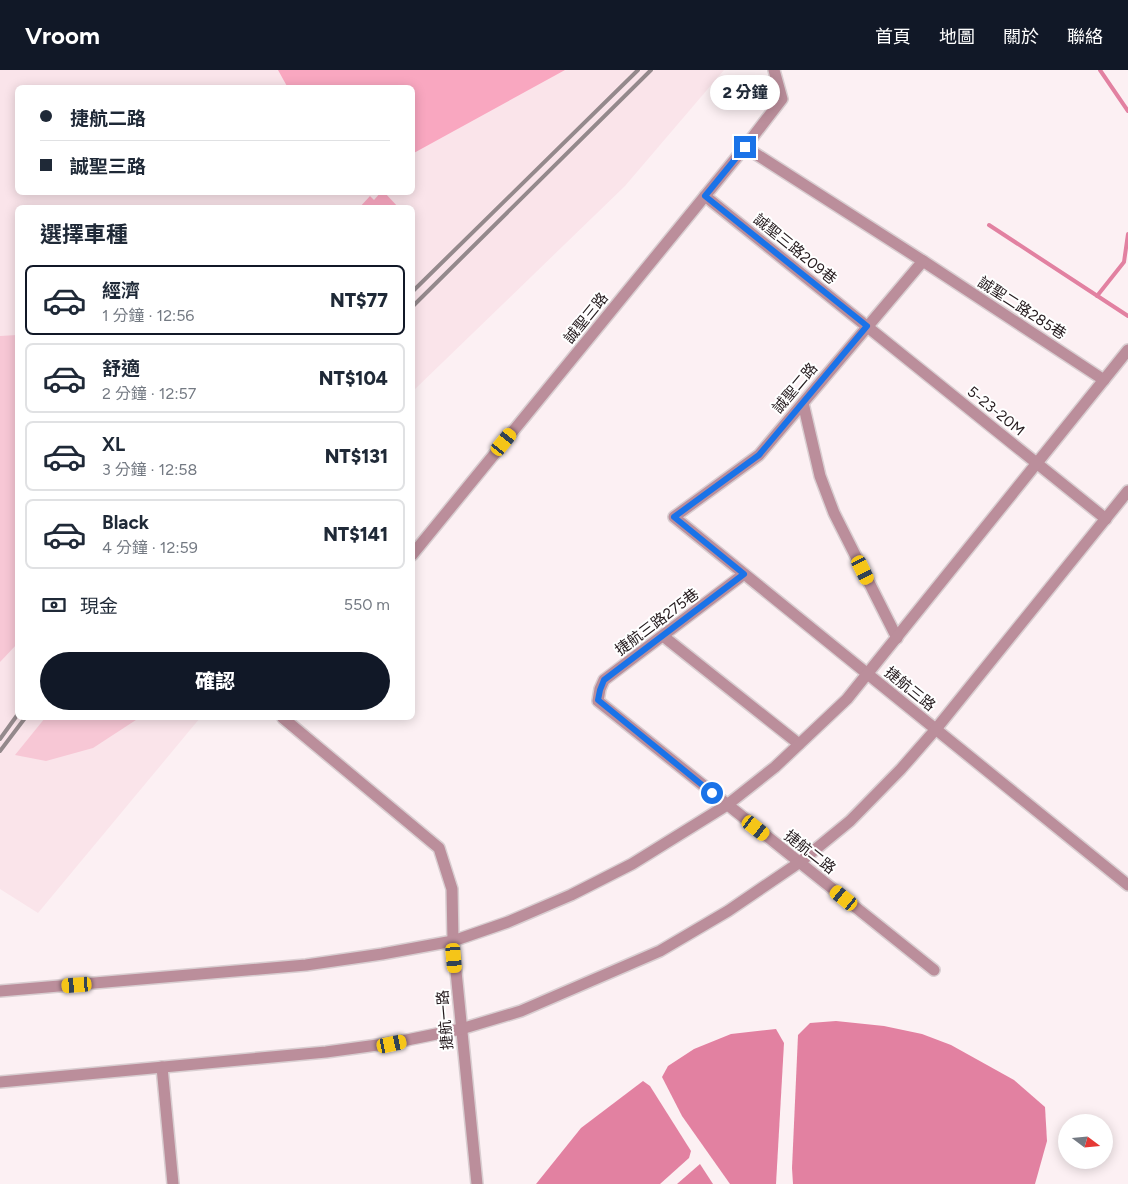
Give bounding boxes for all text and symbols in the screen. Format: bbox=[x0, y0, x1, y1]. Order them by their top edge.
text: Vroom bbox=[25, 21, 100, 50]
text: 首頁 bbox=[875, 26, 911, 48]
text: 地圖 bbox=[939, 26, 975, 48]
text: 關於 bbox=[1003, 26, 1039, 48]
text: 聯絡 bbox=[1067, 26, 1103, 48]
callout: 2 分鐘 bbox=[710, 75, 780, 110]
text: 2 分鐘 bbox=[722, 83, 768, 102]
text: 捷航二路 bbox=[70, 107, 146, 130]
route end bbox=[734, 136, 756, 158]
text: 誠聖三路 bbox=[70, 155, 146, 178]
street label: 誠聖三路209巷 bbox=[750, 210, 840, 288]
text: 選擇車種 bbox=[40, 221, 128, 248]
street label: 誠聖二路285巷 bbox=[975, 273, 1069, 343]
icon: car bbox=[42, 278, 87, 323]
text: 經濟 bbox=[102, 279, 140, 302]
text: NT$77 bbox=[330, 289, 388, 312]
street label: 誠聖三路 bbox=[560, 289, 612, 347]
text: 1 分鐘 · 12:56 bbox=[102, 306, 194, 325]
icon: car bbox=[42, 356, 87, 401]
text: 舒適 bbox=[102, 357, 140, 380]
street label: 誠聖二路 bbox=[769, 359, 821, 417]
text: NT$104 bbox=[319, 367, 388, 390]
street label: 5-23-20M bbox=[964, 382, 1028, 440]
text: 2 分鐘 · 12:57 bbox=[102, 384, 196, 403]
car bbox=[488, 426, 519, 458]
text: XL bbox=[102, 433, 125, 456]
icon: car bbox=[42, 434, 87, 479]
text: NT$131 bbox=[325, 445, 388, 468]
text: 3 分鐘 · 12:58 bbox=[102, 460, 197, 479]
text: Black bbox=[102, 511, 149, 534]
icon: car bbox=[42, 512, 87, 557]
text: NT$141 bbox=[323, 523, 388, 546]
text: 4 分鐘 · 12:59 bbox=[102, 538, 198, 557]
car bbox=[849, 553, 876, 587]
street label: 捷航三路275巷 bbox=[612, 585, 702, 659]
icon: cash bbox=[40, 591, 68, 619]
text: 現金 bbox=[80, 595, 118, 618]
text: 550 m bbox=[344, 595, 390, 614]
button: 確認 bbox=[40, 652, 390, 710]
street label: 捷航三路 bbox=[881, 663, 939, 715]
route start bbox=[701, 782, 723, 804]
car bbox=[739, 813, 772, 843]
street label: 捷航二路 bbox=[781, 826, 839, 878]
car bbox=[827, 883, 860, 913]
car bbox=[445, 942, 462, 974]
car bbox=[61, 976, 92, 994]
street label: 捷航一路 bbox=[433, 989, 457, 1051]
car bbox=[375, 1034, 408, 1054]
north arrow bbox=[1058, 1114, 1112, 1169]
map controls bbox=[1058, 1114, 1113, 1169]

